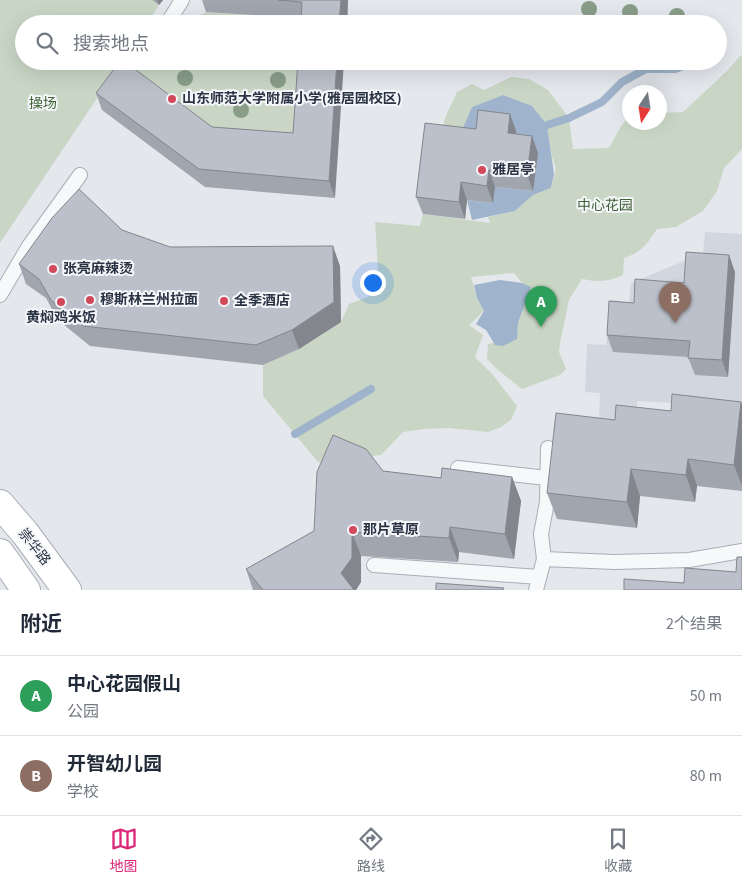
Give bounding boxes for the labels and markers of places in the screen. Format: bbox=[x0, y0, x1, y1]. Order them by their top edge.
place label: 山东师范大学附属小学(雅居园校区) bbox=[182, 89, 402, 109]
marker: 山东师范大学附属小学(雅居园校区) bbox=[166, 93, 178, 105]
place label: 雅居亭 bbox=[492, 160, 534, 180]
marker: 雅居亭 bbox=[476, 164, 488, 176]
place label: 张亮麻辣烫 bbox=[63, 259, 133, 279]
marker: 张亮麻辣烫 bbox=[47, 263, 59, 275]
pin: B bbox=[659, 282, 691, 323]
pin: A bbox=[525, 286, 557, 327]
place label: 穆斯林兰州拉面 bbox=[100, 290, 198, 310]
place label: 全季酒店 bbox=[234, 291, 290, 311]
marker: 穆斯林兰州拉面 bbox=[84, 294, 96, 306]
marker: 全季酒店 bbox=[218, 295, 230, 307]
marker: 黄焖鸡米饭 bbox=[55, 296, 67, 308]
place label: 黄焖鸡米饭 bbox=[26, 308, 96, 328]
place label: 那片草原 bbox=[363, 520, 419, 540]
marker: 那片草原 bbox=[347, 524, 359, 536]

